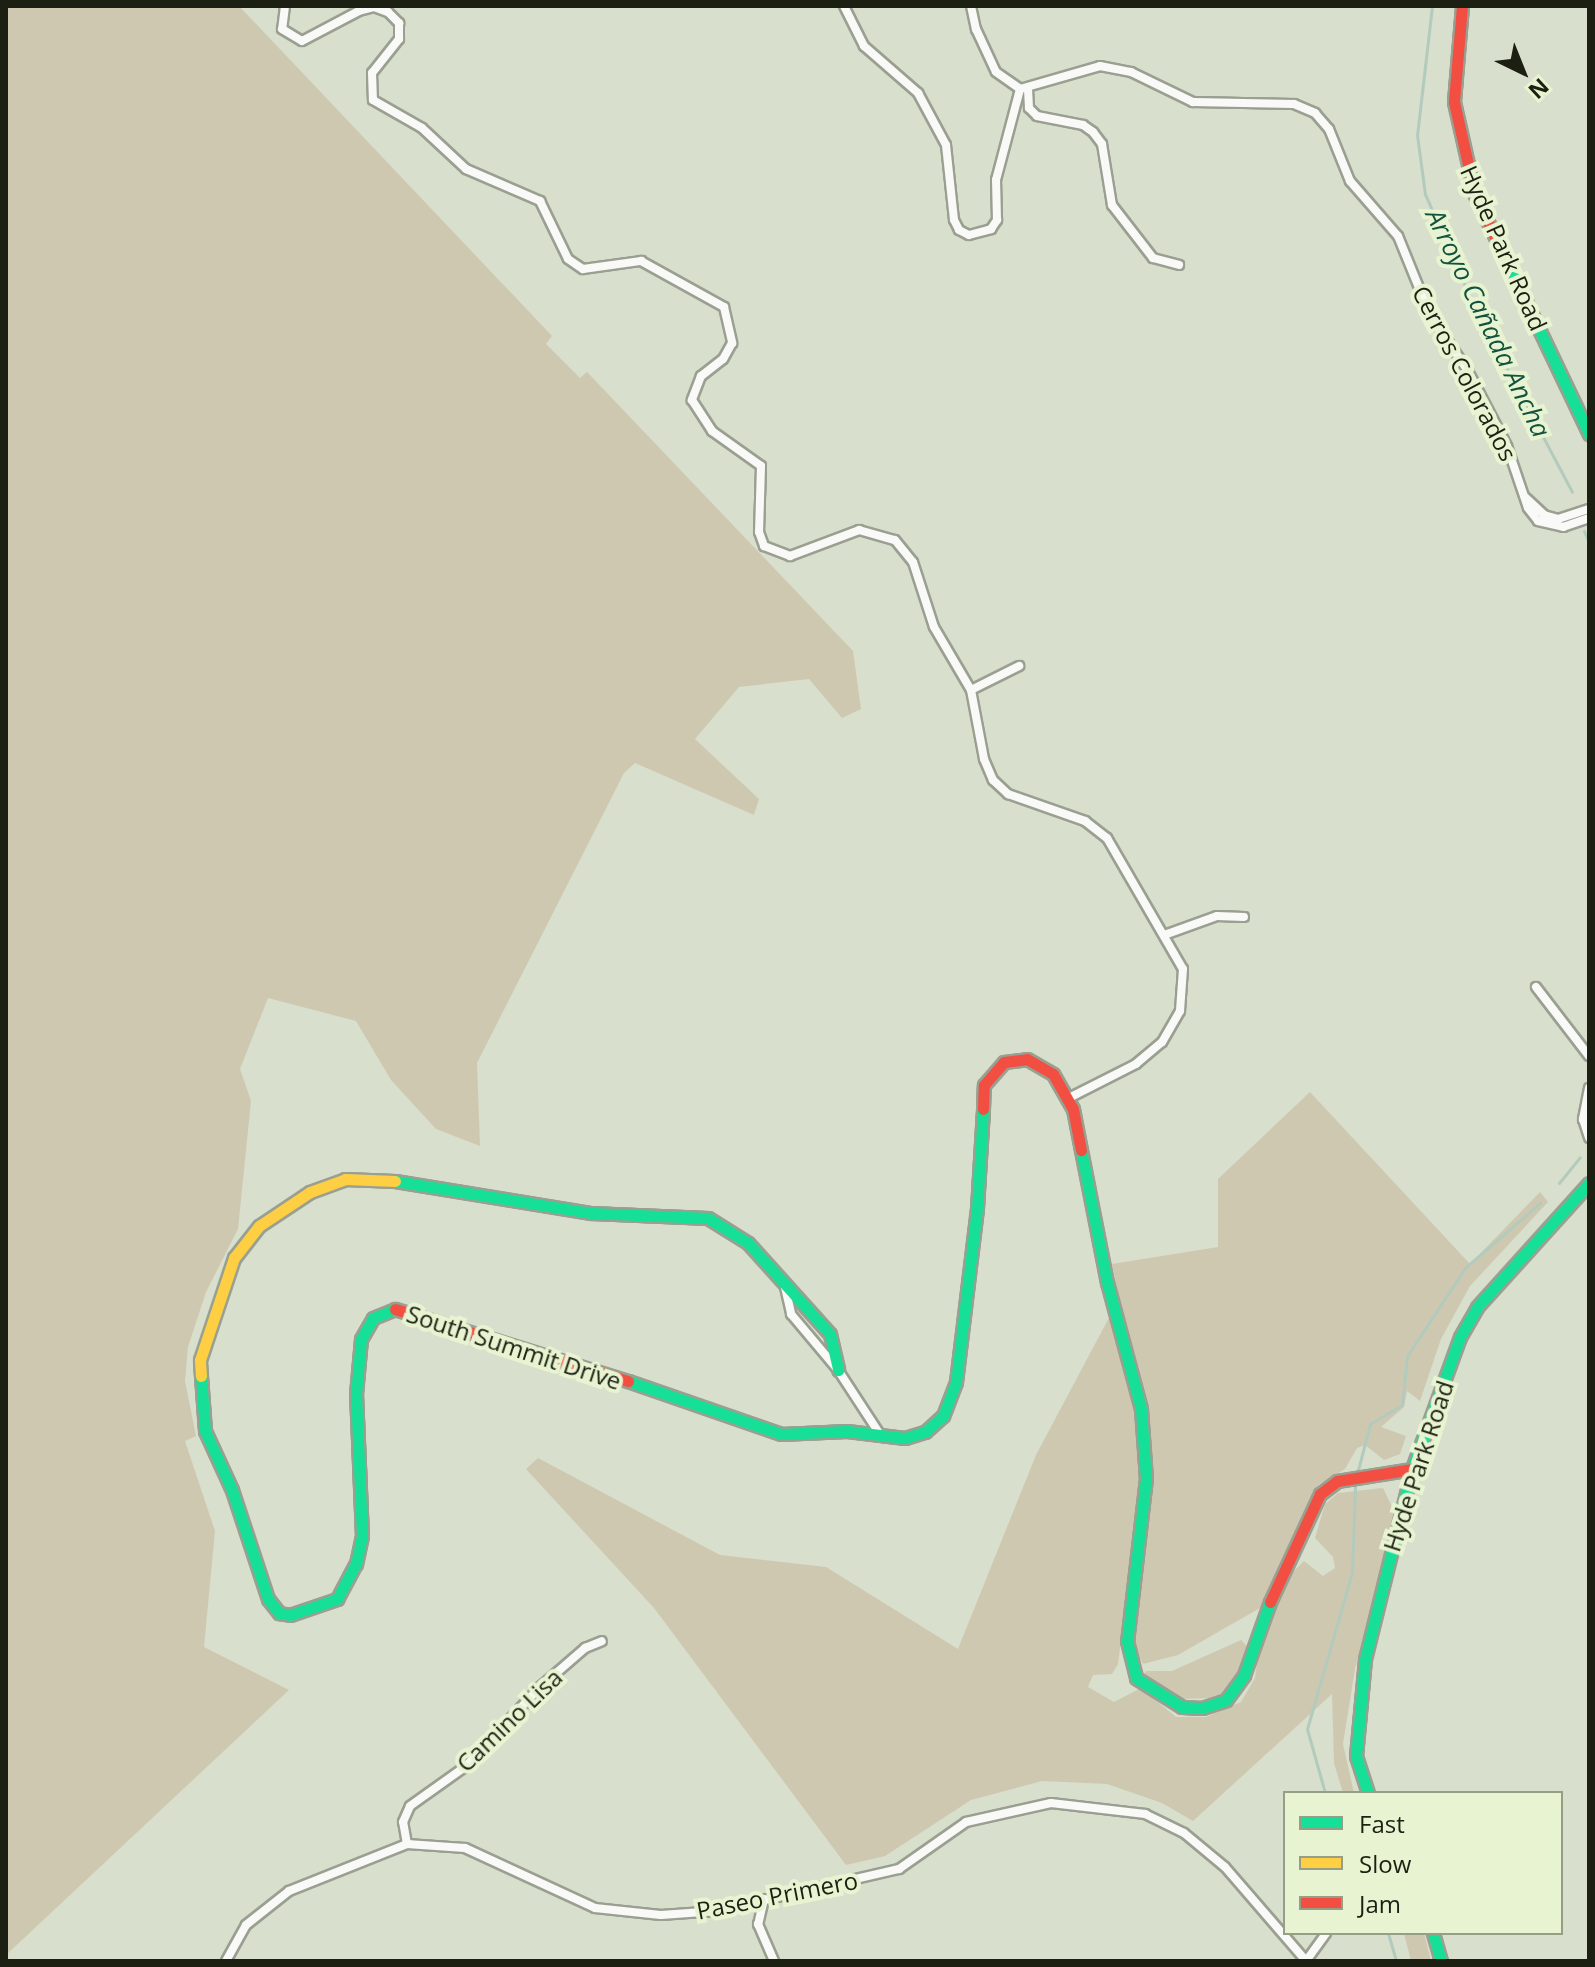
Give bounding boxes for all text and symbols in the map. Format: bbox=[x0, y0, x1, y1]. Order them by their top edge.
north arrow bbox=[1483, 32, 1563, 112]
text: N bbox=[1523, 72, 1556, 107]
street label: Hyde Park Road bbox=[1455, 161, 1553, 335]
water label: Arroyo Cañada Ancha bbox=[1419, 204, 1557, 442]
street label: Cerros Colorados bbox=[1407, 281, 1523, 465]
street label: South Summit Drive bbox=[403, 1299, 625, 1395]
street label: Hyde Park Road bbox=[1377, 1377, 1459, 1555]
street label: Camino Lisa bbox=[450, 1663, 568, 1777]
legend bbox=[1283, 1791, 1563, 1935]
text: Fast bbox=[1359, 1807, 1405, 1840]
text: Slow bbox=[1359, 1847, 1411, 1880]
street label: Paseo Primero bbox=[694, 1865, 860, 1925]
text: Jam bbox=[1359, 1887, 1401, 1920]

